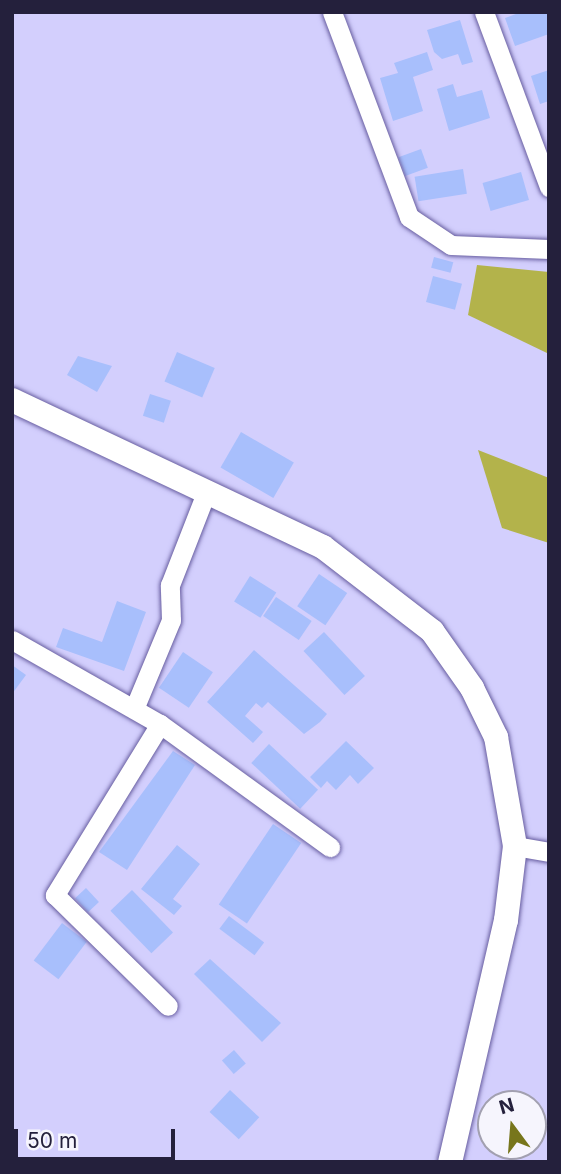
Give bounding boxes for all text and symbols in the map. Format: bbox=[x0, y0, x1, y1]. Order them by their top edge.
north arrow bbox=[477, 1090, 547, 1160]
text: N bbox=[496, 1093, 517, 1119]
scale bar bbox=[18, 1114, 178, 1158]
text: 50 m bbox=[27, 1128, 77, 1153]

